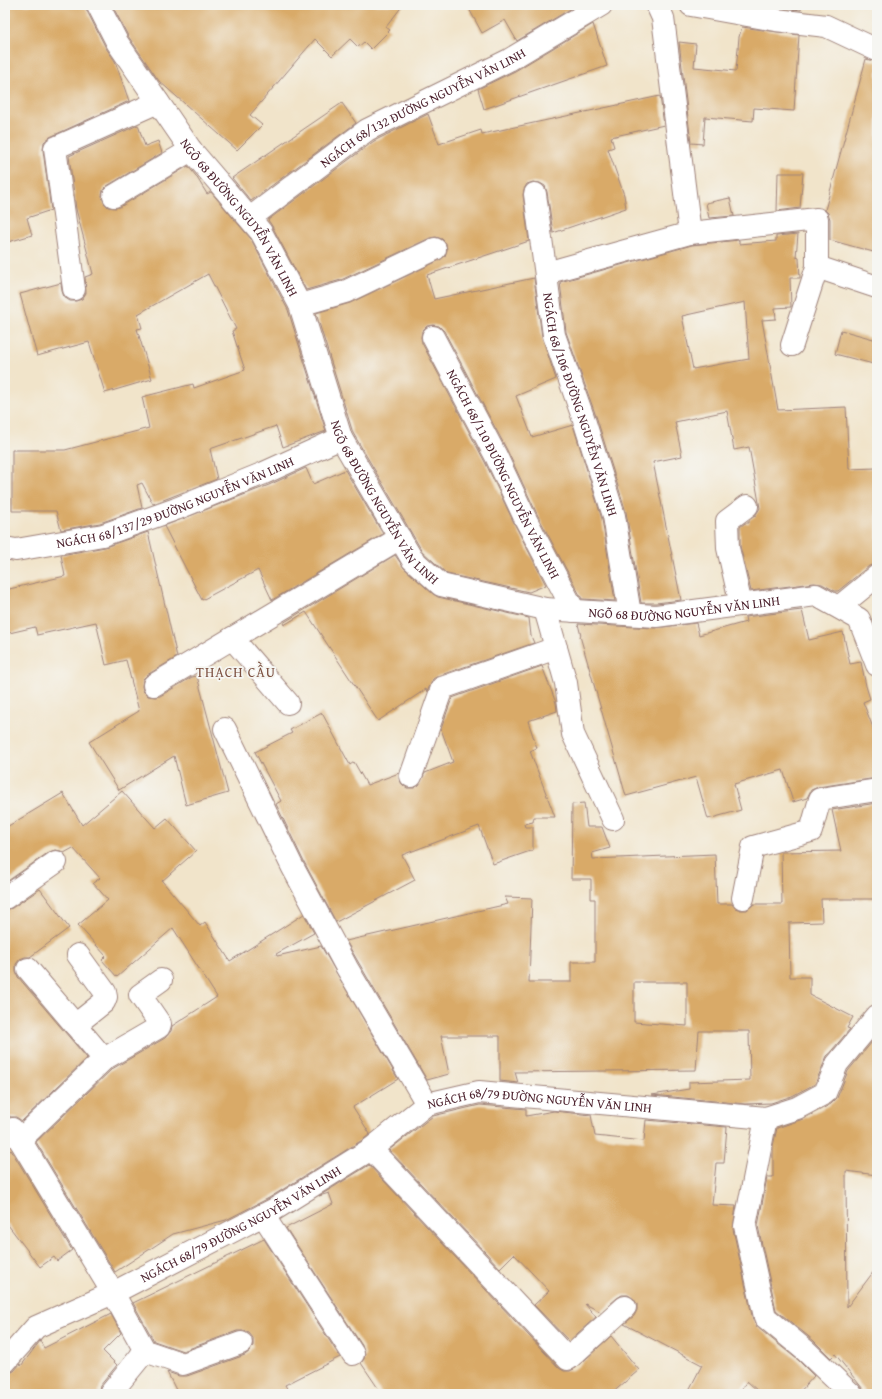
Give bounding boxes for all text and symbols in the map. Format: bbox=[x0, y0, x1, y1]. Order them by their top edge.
street label: NGÁCH 68/132 ĐƯỜNG NGUYỄN VĂN LINH bbox=[316, 43, 529, 172]
street label: NGÕ 68 ĐƯỜNG NGUYỄN VĂN LINH bbox=[176, 134, 303, 300]
street label: NGÁCH 68/106 ĐƯỜNG NGUYỄN VĂN LINH bbox=[539, 291, 623, 519]
street label: NGÁCH 68/110 ĐƯỜNG NGUYỄN VĂN LINH bbox=[442, 366, 565, 582]
street label: NGÕ 68 ĐƯỜNG NGUYỄN VĂN LINH bbox=[327, 418, 444, 589]
street label: NGÁCH 68/137/29 ĐƯỜNG NGUYỄN VĂN LINH bbox=[55, 451, 297, 552]
street label: NGÕ 68 ĐƯỜNG NGUYỄN VĂN LINH bbox=[588, 590, 781, 625]
district label: THẠCH CẦU bbox=[196, 661, 276, 682]
street label: NGÁCH 68/79 ĐƯỜNG NGUYỄN VĂN LINH bbox=[425, 1082, 653, 1117]
street label: NGÁCH 68/79 ĐƯỜNG NGUYỄN VĂN LINH bbox=[137, 1161, 345, 1287]

